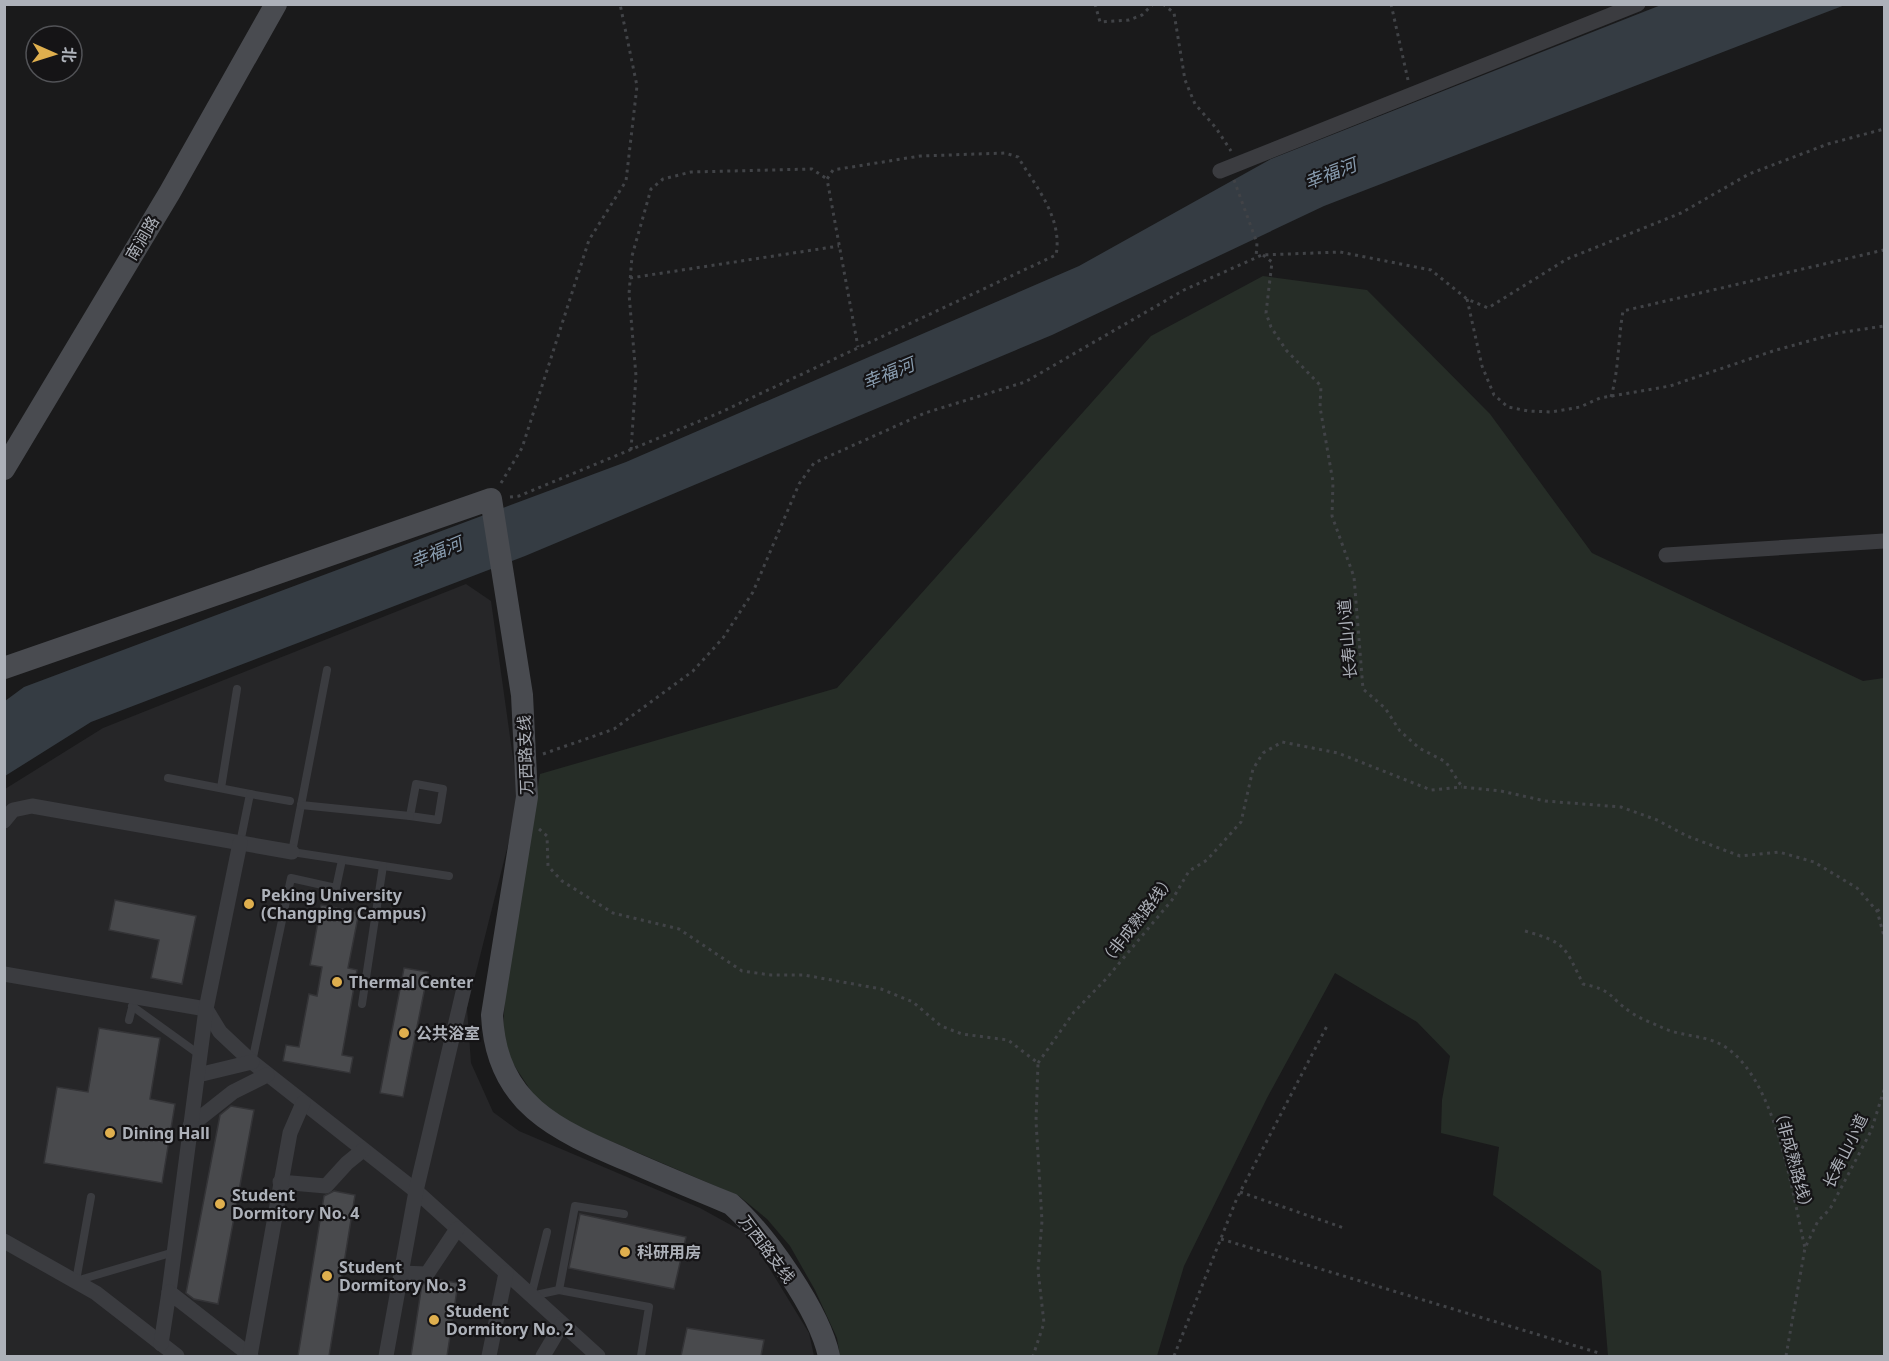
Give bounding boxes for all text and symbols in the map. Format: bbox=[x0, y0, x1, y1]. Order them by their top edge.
north arrow bbox=[24, 24, 84, 84]
text: 北 bbox=[58, 46, 80, 63]
water label: 幸福河 bbox=[1300, 151, 1362, 194]
street label: 南涧路 bbox=[120, 212, 164, 264]
water label: 幸福河 bbox=[858, 351, 920, 394]
water label: 幸福河 bbox=[406, 530, 468, 573]
street label: 长寿山小道 bbox=[1333, 598, 1361, 680]
street label: 万西路支线 bbox=[513, 715, 537, 795]
street label: （非成熟路线） bbox=[1094, 869, 1180, 971]
place label: Peking University (Changping Campus) bbox=[261, 884, 426, 924]
marker: Peking University (Changping Campus) bbox=[242, 897, 256, 911]
place label: Thermal Center bbox=[349, 971, 473, 993]
marker: Thermal Center bbox=[330, 975, 344, 989]
place label: 公共浴室 bbox=[416, 1022, 480, 1044]
marker: 公共浴室 bbox=[397, 1026, 411, 1040]
street label: （非成熟路线） bbox=[1769, 1103, 1819, 1217]
street label: 长寿山小道 bbox=[1818, 1110, 1872, 1192]
place label: Dining Hall bbox=[122, 1122, 210, 1144]
marker: Dining Hall bbox=[103, 1126, 117, 1140]
place label: Student Dormitory No. 4 bbox=[232, 1184, 359, 1224]
marker: Student Dormitory No. 4 bbox=[213, 1197, 227, 1211]
street label: 万西路支线 bbox=[734, 1210, 800, 1288]
place label: 科研用房 bbox=[637, 1241, 701, 1263]
marker: 科研用房 bbox=[618, 1245, 632, 1259]
place label: Student Dormitory No. 3 bbox=[339, 1256, 466, 1296]
marker: Student Dormitory No. 3 bbox=[320, 1269, 334, 1283]
place label: Student Dormitory No. 2 bbox=[446, 1300, 573, 1340]
marker: Student Dormitory No. 2 bbox=[427, 1313, 441, 1327]

